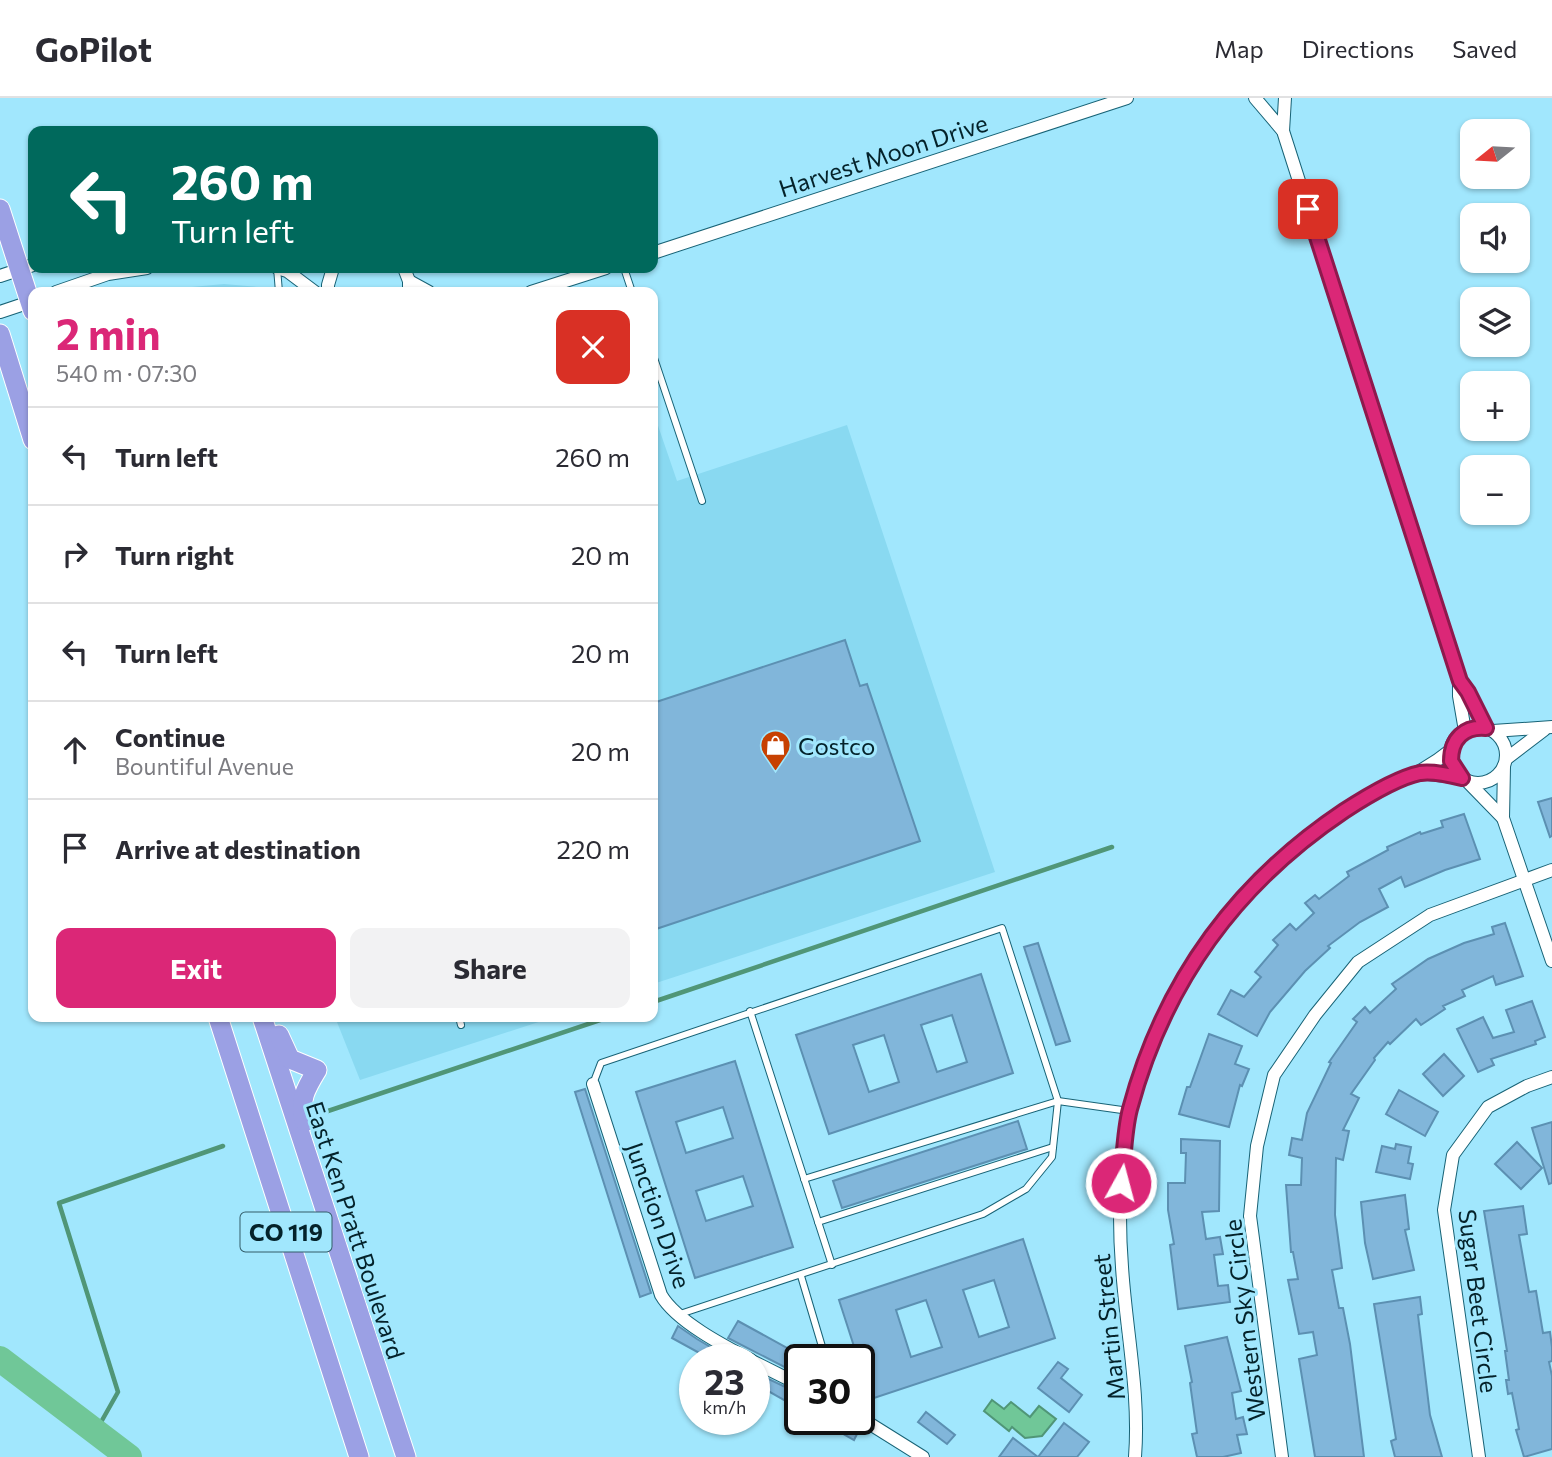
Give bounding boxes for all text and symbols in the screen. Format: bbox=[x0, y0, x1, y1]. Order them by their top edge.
text: GoPilot bbox=[35, 28, 152, 69]
text: Map bbox=[1214, 34, 1264, 63]
text: Directions bbox=[1302, 34, 1414, 63]
text: Saved bbox=[1452, 34, 1517, 63]
street label: Harvest Moon Drive bbox=[775, 108, 991, 202]
north arrow bbox=[1460, 119, 1530, 189]
map controls bbox=[1460, 119, 1530, 525]
text: 260 m bbox=[171, 150, 313, 210]
icon: left bbox=[56, 154, 147, 245]
pin bbox=[1278, 179, 1338, 239]
icon: arrive bbox=[1289, 190, 1327, 228]
button: sound bbox=[1460, 203, 1530, 273]
text: Turn left bbox=[171, 210, 295, 250]
button: layers bbox=[1460, 287, 1530, 357]
text: 2 min bbox=[56, 307, 161, 359]
button: close bbox=[556, 310, 630, 384]
text: 540 m · 07:30 bbox=[56, 359, 197, 387]
button: + bbox=[1460, 371, 1530, 441]
icon: left bbox=[56, 437, 94, 475]
text: Turn left bbox=[115, 441, 218, 472]
text: 260 m bbox=[555, 441, 630, 472]
button: − bbox=[1460, 455, 1530, 525]
icon: right bbox=[56, 535, 94, 573]
text: Turn right bbox=[115, 539, 234, 570]
text: 20 m bbox=[571, 539, 630, 570]
icon: left bbox=[56, 633, 94, 671]
text: Turn left bbox=[115, 637, 218, 668]
text: 20 m bbox=[571, 637, 630, 668]
text: Continue bbox=[115, 721, 225, 752]
shop icon: Costco bbox=[758, 728, 792, 772]
icon: ahead bbox=[56, 731, 94, 769]
place label: Costco bbox=[798, 731, 875, 760]
text: 20 m bbox=[571, 735, 630, 766]
text: Bountiful Avenue bbox=[115, 752, 294, 780]
icon: arrive bbox=[56, 829, 94, 867]
text: Arrive at destination bbox=[115, 833, 361, 864]
text: 220 m bbox=[557, 833, 630, 864]
button: Exit bbox=[56, 928, 336, 1008]
button: Share bbox=[350, 928, 630, 1008]
street label: East Ken Pratt Boulevard bbox=[301, 1098, 411, 1362]
street label: Junction Drive bbox=[620, 1138, 698, 1292]
position arrow bbox=[1084, 1146, 1158, 1220]
street label: Sugar Beet Circle bbox=[1453, 1208, 1505, 1394]
road number: CO 119 bbox=[240, 1212, 332, 1252]
street label: Western Sky Circle bbox=[1217, 1217, 1271, 1423]
street label: Martin Street bbox=[1086, 1252, 1130, 1402]
speed limit sign: 30 bbox=[784, 1344, 875, 1435]
text: 23 bbox=[704, 1359, 745, 1402]
text: km/h bbox=[703, 1396, 746, 1418]

